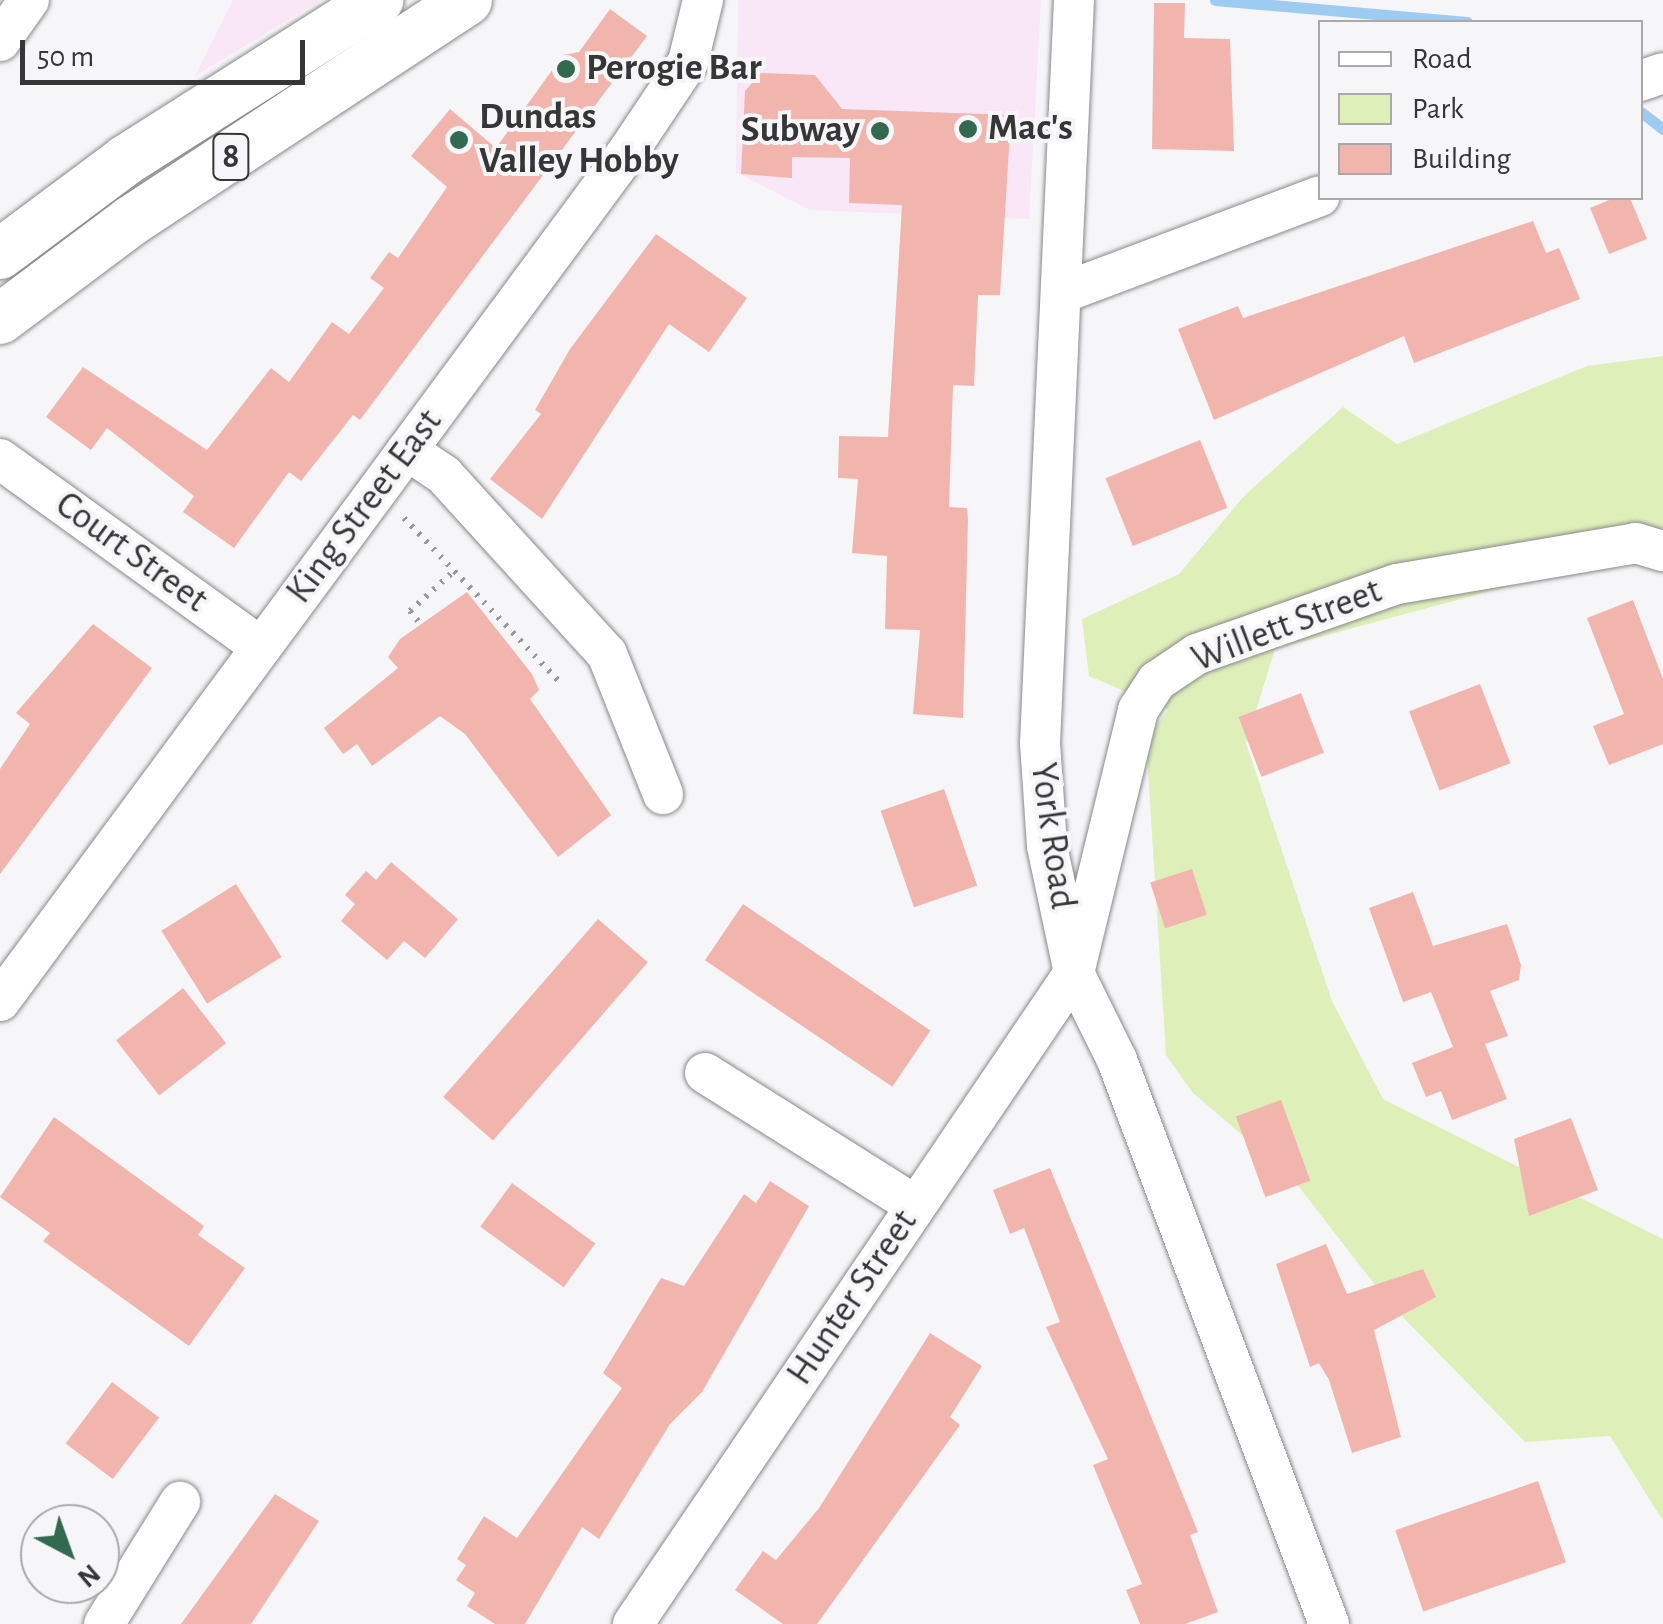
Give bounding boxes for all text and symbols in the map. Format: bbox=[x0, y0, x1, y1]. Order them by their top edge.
scale bar bbox=[25, 20, 310, 82]
legend bbox=[1318, 20, 1643, 200]
text: 50 m bbox=[37, 42, 94, 72]
text: Road bbox=[1412, 44, 1472, 74]
place label: Perogie Bar bbox=[586, 46, 762, 92]
marker: Perogie Bar bbox=[555, 58, 577, 80]
text: Park bbox=[1412, 94, 1464, 124]
place label: Dundas Valley Hobby bbox=[479, 95, 679, 184]
place label: Mac's bbox=[988, 106, 1073, 152]
place label: Subway bbox=[741, 108, 860, 154]
marker: Mac's bbox=[957, 118, 979, 140]
marker: Subway bbox=[869, 120, 891, 142]
road number: 8 bbox=[211, 127, 251, 187]
marker: Dundas Valley Hobby bbox=[448, 129, 470, 151]
text: Building bbox=[1412, 144, 1511, 174]
street label: King Street East bbox=[277, 401, 453, 613]
street label: Court Street bbox=[46, 483, 216, 623]
street label: Willett Street bbox=[1186, 569, 1388, 683]
street label: York Road bbox=[1019, 760, 1085, 912]
street label: Hunter Street bbox=[778, 1202, 928, 1394]
north arrow bbox=[20, 1504, 120, 1604]
text: N bbox=[72, 1558, 105, 1592]

